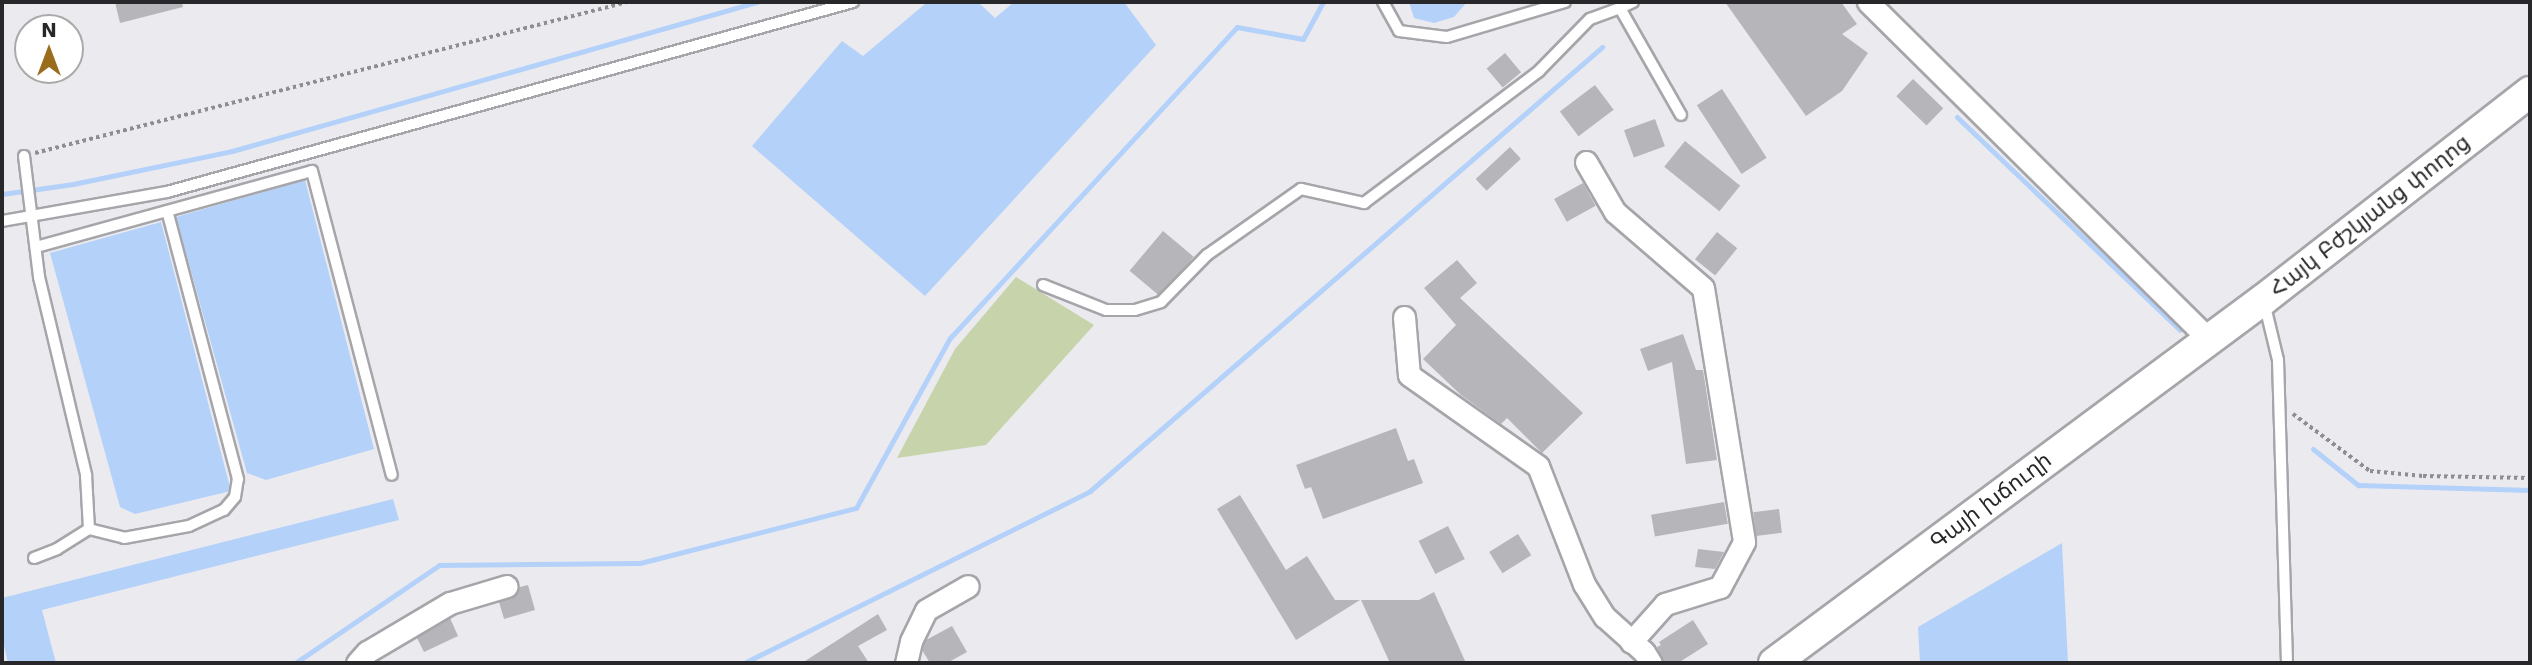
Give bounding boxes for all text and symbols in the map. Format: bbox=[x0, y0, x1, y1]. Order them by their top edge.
north arrow bbox=[14, 14, 84, 84]
text: N bbox=[41, 19, 57, 41]
street label: Հայկ Բժշկյանց փողոց bbox=[2265, 130, 2475, 302]
street label: Գայի խճուղի bbox=[1926, 447, 2056, 555]

